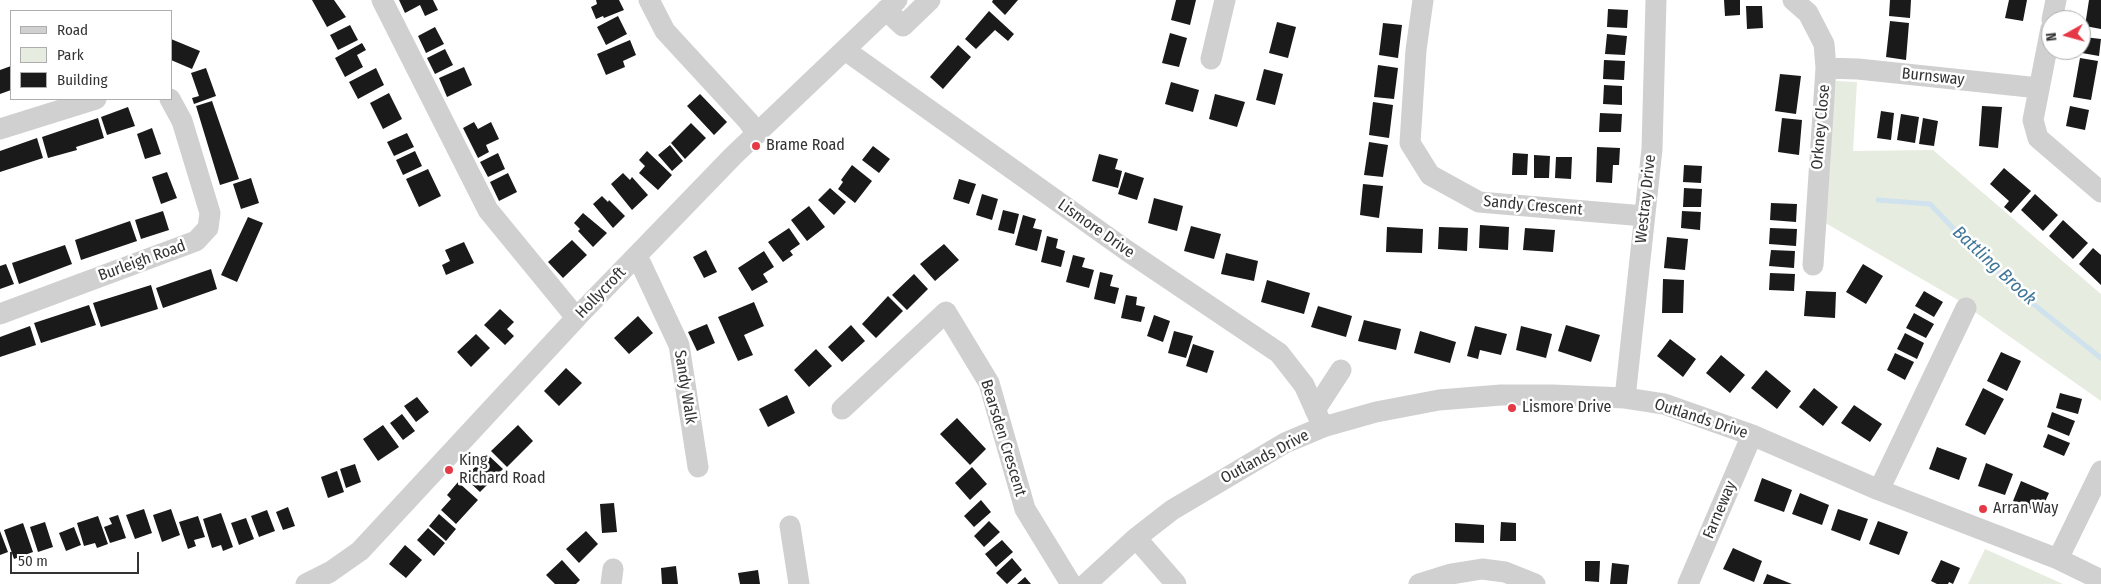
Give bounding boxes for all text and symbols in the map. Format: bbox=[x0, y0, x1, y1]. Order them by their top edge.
legend bbox=[10, 10, 172, 100]
north arrow bbox=[2041, 10, 2091, 60]
text: Road bbox=[57, 21, 88, 39]
text: N bbox=[2043, 32, 2061, 42]
text: Park bbox=[57, 46, 84, 64]
street label: Burnsway bbox=[1901, 64, 1965, 90]
text: Building bbox=[57, 71, 108, 89]
street label: Orkney Close bbox=[1808, 84, 1834, 170]
place label: Brame Road bbox=[766, 136, 845, 156]
marker: Brame Road bbox=[750, 140, 762, 152]
street label: Westray Drive bbox=[1632, 154, 1660, 244]
street label: Sandy Crescent bbox=[1483, 192, 1583, 220]
street label: Lismore Drive bbox=[1054, 196, 1138, 262]
water label: Battling Brook bbox=[1948, 222, 2040, 310]
street label: Burleigh Road bbox=[96, 236, 188, 286]
street label: Hollycroft bbox=[572, 263, 630, 323]
street label: Sandy Walk bbox=[670, 349, 700, 425]
street label: Bearsden Crescent bbox=[976, 377, 1030, 499]
street label: Outlands Drive bbox=[1652, 395, 1750, 443]
place label: Lismore Drive bbox=[1522, 398, 1611, 418]
marker: Lismore Drive bbox=[1506, 402, 1518, 414]
street label: Outlands Drive bbox=[1218, 426, 1312, 488]
place label: King Richard Road bbox=[459, 451, 546, 489]
marker: King Richard Road bbox=[443, 464, 455, 476]
street label: Farneway bbox=[1699, 478, 1741, 542]
place label: Arran Way bbox=[1993, 499, 2058, 519]
marker: Arran Way bbox=[1977, 503, 1989, 515]
scale bar bbox=[12, 542, 141, 574]
text: 50 m bbox=[18, 552, 48, 570]

